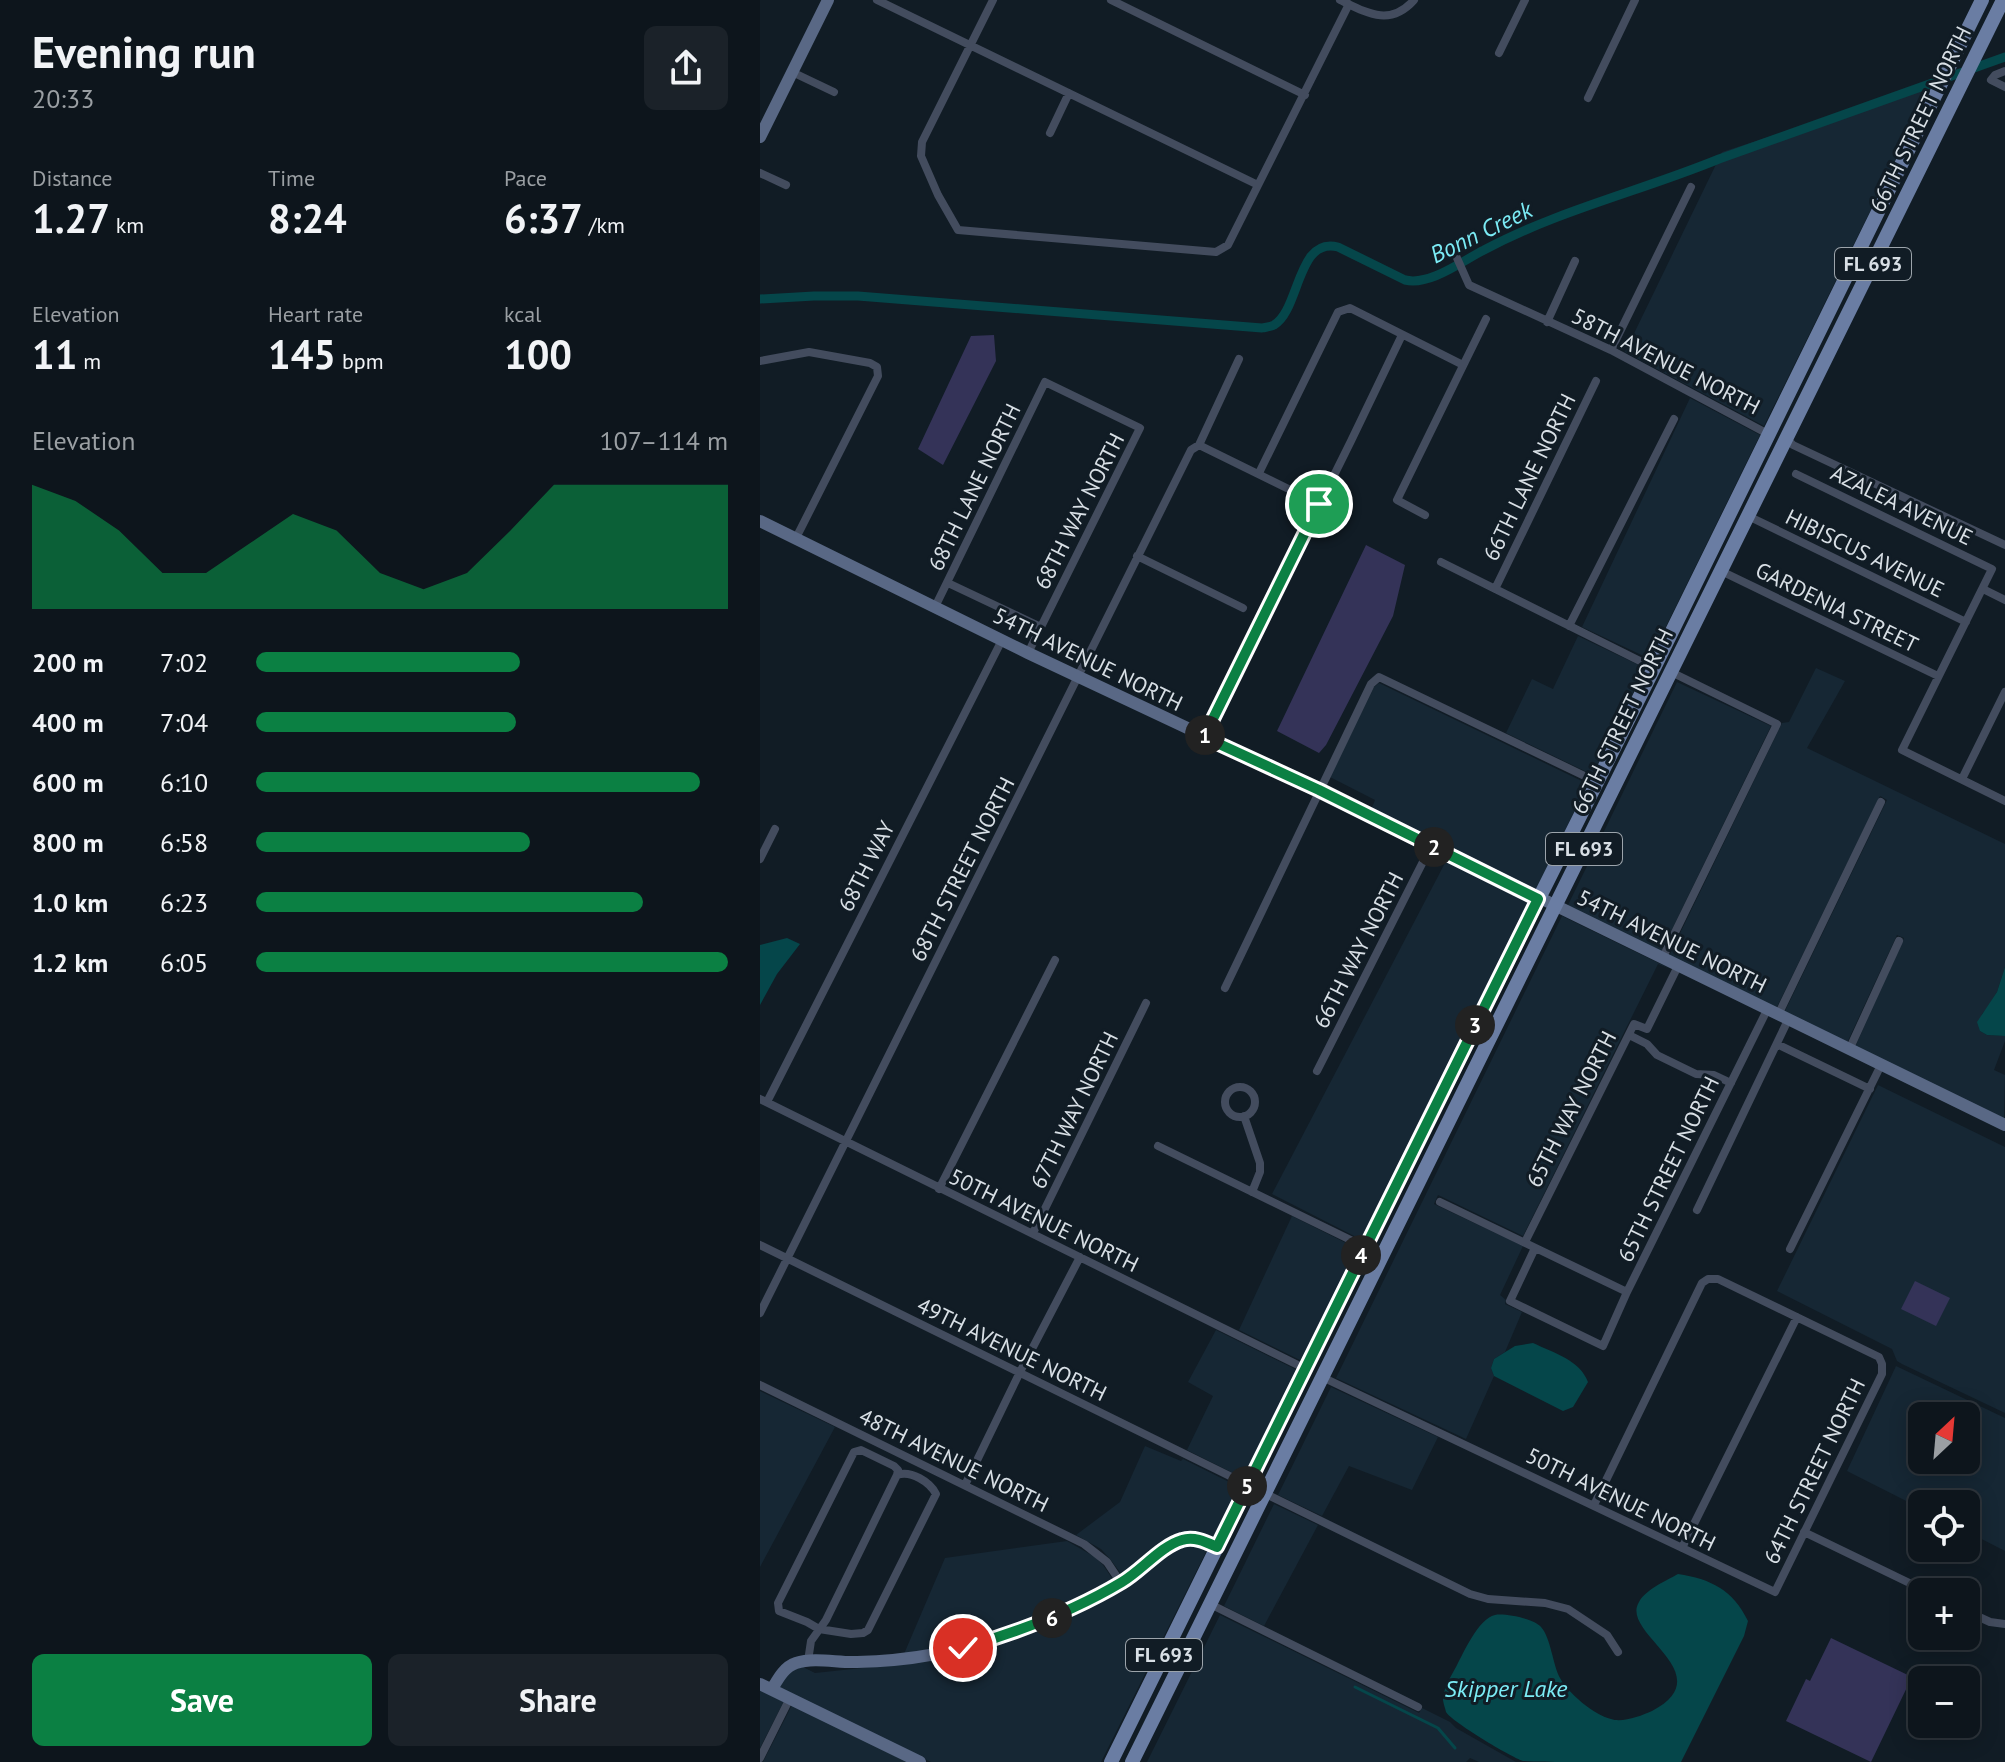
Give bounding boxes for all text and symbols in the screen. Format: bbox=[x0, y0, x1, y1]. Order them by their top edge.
street label: 66TH STREET NORTH bbox=[1863, 22, 1977, 216]
text: Evening run bbox=[32, 23, 256, 80]
button: share bbox=[644, 26, 728, 110]
text: 20:33 bbox=[32, 82, 94, 115]
text: Distance bbox=[32, 164, 113, 192]
text: Time bbox=[268, 164, 315, 192]
text: Pace bbox=[504, 164, 547, 192]
text: 1.27 bbox=[32, 192, 110, 244]
text: 8:24 bbox=[268, 192, 347, 244]
text: 6:37 bbox=[504, 192, 583, 244]
water label: Bonn Creek bbox=[1425, 193, 1538, 270]
text: km bbox=[110, 211, 144, 239]
text: /km bbox=[583, 211, 625, 239]
road number: FL 693 bbox=[1835, 248, 1911, 280]
text: Elevation bbox=[32, 300, 120, 328]
text: Heart rate bbox=[268, 300, 363, 328]
text: kcal bbox=[504, 300, 542, 328]
street label: 58TH AVENUE NORTH bbox=[1567, 301, 1765, 421]
text: 11 bbox=[32, 328, 77, 380]
text: 145 bbox=[268, 328, 336, 380]
text: 100 bbox=[504, 328, 572, 380]
text: m bbox=[77, 347, 101, 375]
text: bpm bbox=[336, 347, 384, 375]
street label: 66TH LANE NORTH bbox=[1476, 389, 1582, 565]
street label: 68TH LANE NORTH bbox=[921, 399, 1027, 575]
text: Elevation bbox=[32, 424, 136, 457]
text: 107–114 m bbox=[599, 424, 728, 457]
street label: 68TH WAY NORTH bbox=[1028, 428, 1130, 594]
street label: AZALEA AVENUE bbox=[1826, 459, 1978, 551]
pin bbox=[1285, 470, 1353, 538]
icon: arrive bbox=[1297, 482, 1341, 526]
street label: HIBISCUS AVENUE bbox=[1781, 502, 1949, 604]
street label: GARDENIA STREET bbox=[1751, 556, 1923, 658]
street label: 54TH AVENUE NORTH bbox=[989, 601, 1187, 717]
street label: 66TH STREET NORTH bbox=[1565, 624, 1679, 818]
text: 200 m bbox=[32, 646, 104, 679]
text: 7:02 bbox=[160, 646, 208, 679]
text: 400 m bbox=[32, 706, 104, 739]
text: 7:04 bbox=[160, 706, 208, 739]
pin: 1 bbox=[1185, 715, 1225, 755]
text: 1 bbox=[1199, 721, 1211, 749]
text: 600 m bbox=[32, 766, 104, 799]
text: 6:10 bbox=[160, 766, 208, 799]
street label: 68TH STREET NORTH bbox=[903, 772, 1021, 966]
street label: 68TH WAY bbox=[831, 815, 901, 916]
text: 800 m bbox=[32, 826, 104, 859]
text: 6:58 bbox=[160, 826, 208, 859]
pin: 2 bbox=[1414, 827, 1454, 867]
text: 2 bbox=[1428, 833, 1440, 861]
road number: FL 693 bbox=[1546, 833, 1622, 865]
street label: 66TH WAY NORTH bbox=[1307, 867, 1409, 1033]
street label: 54TH AVENUE NORTH bbox=[1573, 883, 1771, 999]
text: 1.0 km bbox=[32, 886, 108, 919]
text: 6:23 bbox=[160, 886, 208, 919]
text: 1.2 km bbox=[32, 946, 108, 979]
text: 6:05 bbox=[160, 946, 208, 979]
pin: 3 bbox=[1455, 1005, 1495, 1045]
text: 3 bbox=[1469, 1011, 1481, 1039]
street label: 65TH WAY NORTH bbox=[1520, 1026, 1622, 1192]
street label: 67TH WAY NORTH bbox=[1024, 1027, 1124, 1193]
street label: 65TH STREET NORTH bbox=[1611, 1072, 1725, 1266]
street label: 50TH AVENUE NORTH bbox=[945, 1162, 1143, 1278]
pin: 4 bbox=[1341, 1235, 1381, 1275]
text: 4 bbox=[1355, 1241, 1367, 1269]
street label: 49TH AVENUE NORTH bbox=[913, 1291, 1111, 1407]
street label: 64TH STREET NORTH bbox=[1757, 1374, 1871, 1568]
street label: 48TH AVENUE NORTH bbox=[855, 1402, 1053, 1518]
north arrow bbox=[1908, 1402, 1980, 1474]
map controls bbox=[1908, 1402, 1980, 1738]
street label: 50TH AVENUE NORTH bbox=[1522, 1441, 1720, 1557]
pin: 5 bbox=[1227, 1466, 1267, 1506]
text: 5 bbox=[1241, 1472, 1253, 1500]
button: locate bbox=[1908, 1490, 1980, 1562]
button: + bbox=[1908, 1578, 1980, 1650]
pin: 6 bbox=[1032, 1598, 1072, 1638]
text: 6 bbox=[1046, 1604, 1058, 1632]
pin bbox=[929, 1614, 997, 1682]
icon: check bbox=[941, 1626, 985, 1670]
road number: FL 693 bbox=[1126, 1639, 1202, 1671]
button: Save bbox=[32, 1654, 372, 1746]
button: Share bbox=[388, 1654, 728, 1746]
button: − bbox=[1908, 1666, 1980, 1738]
water label: Skipper Lake bbox=[1445, 1673, 1567, 1704]

